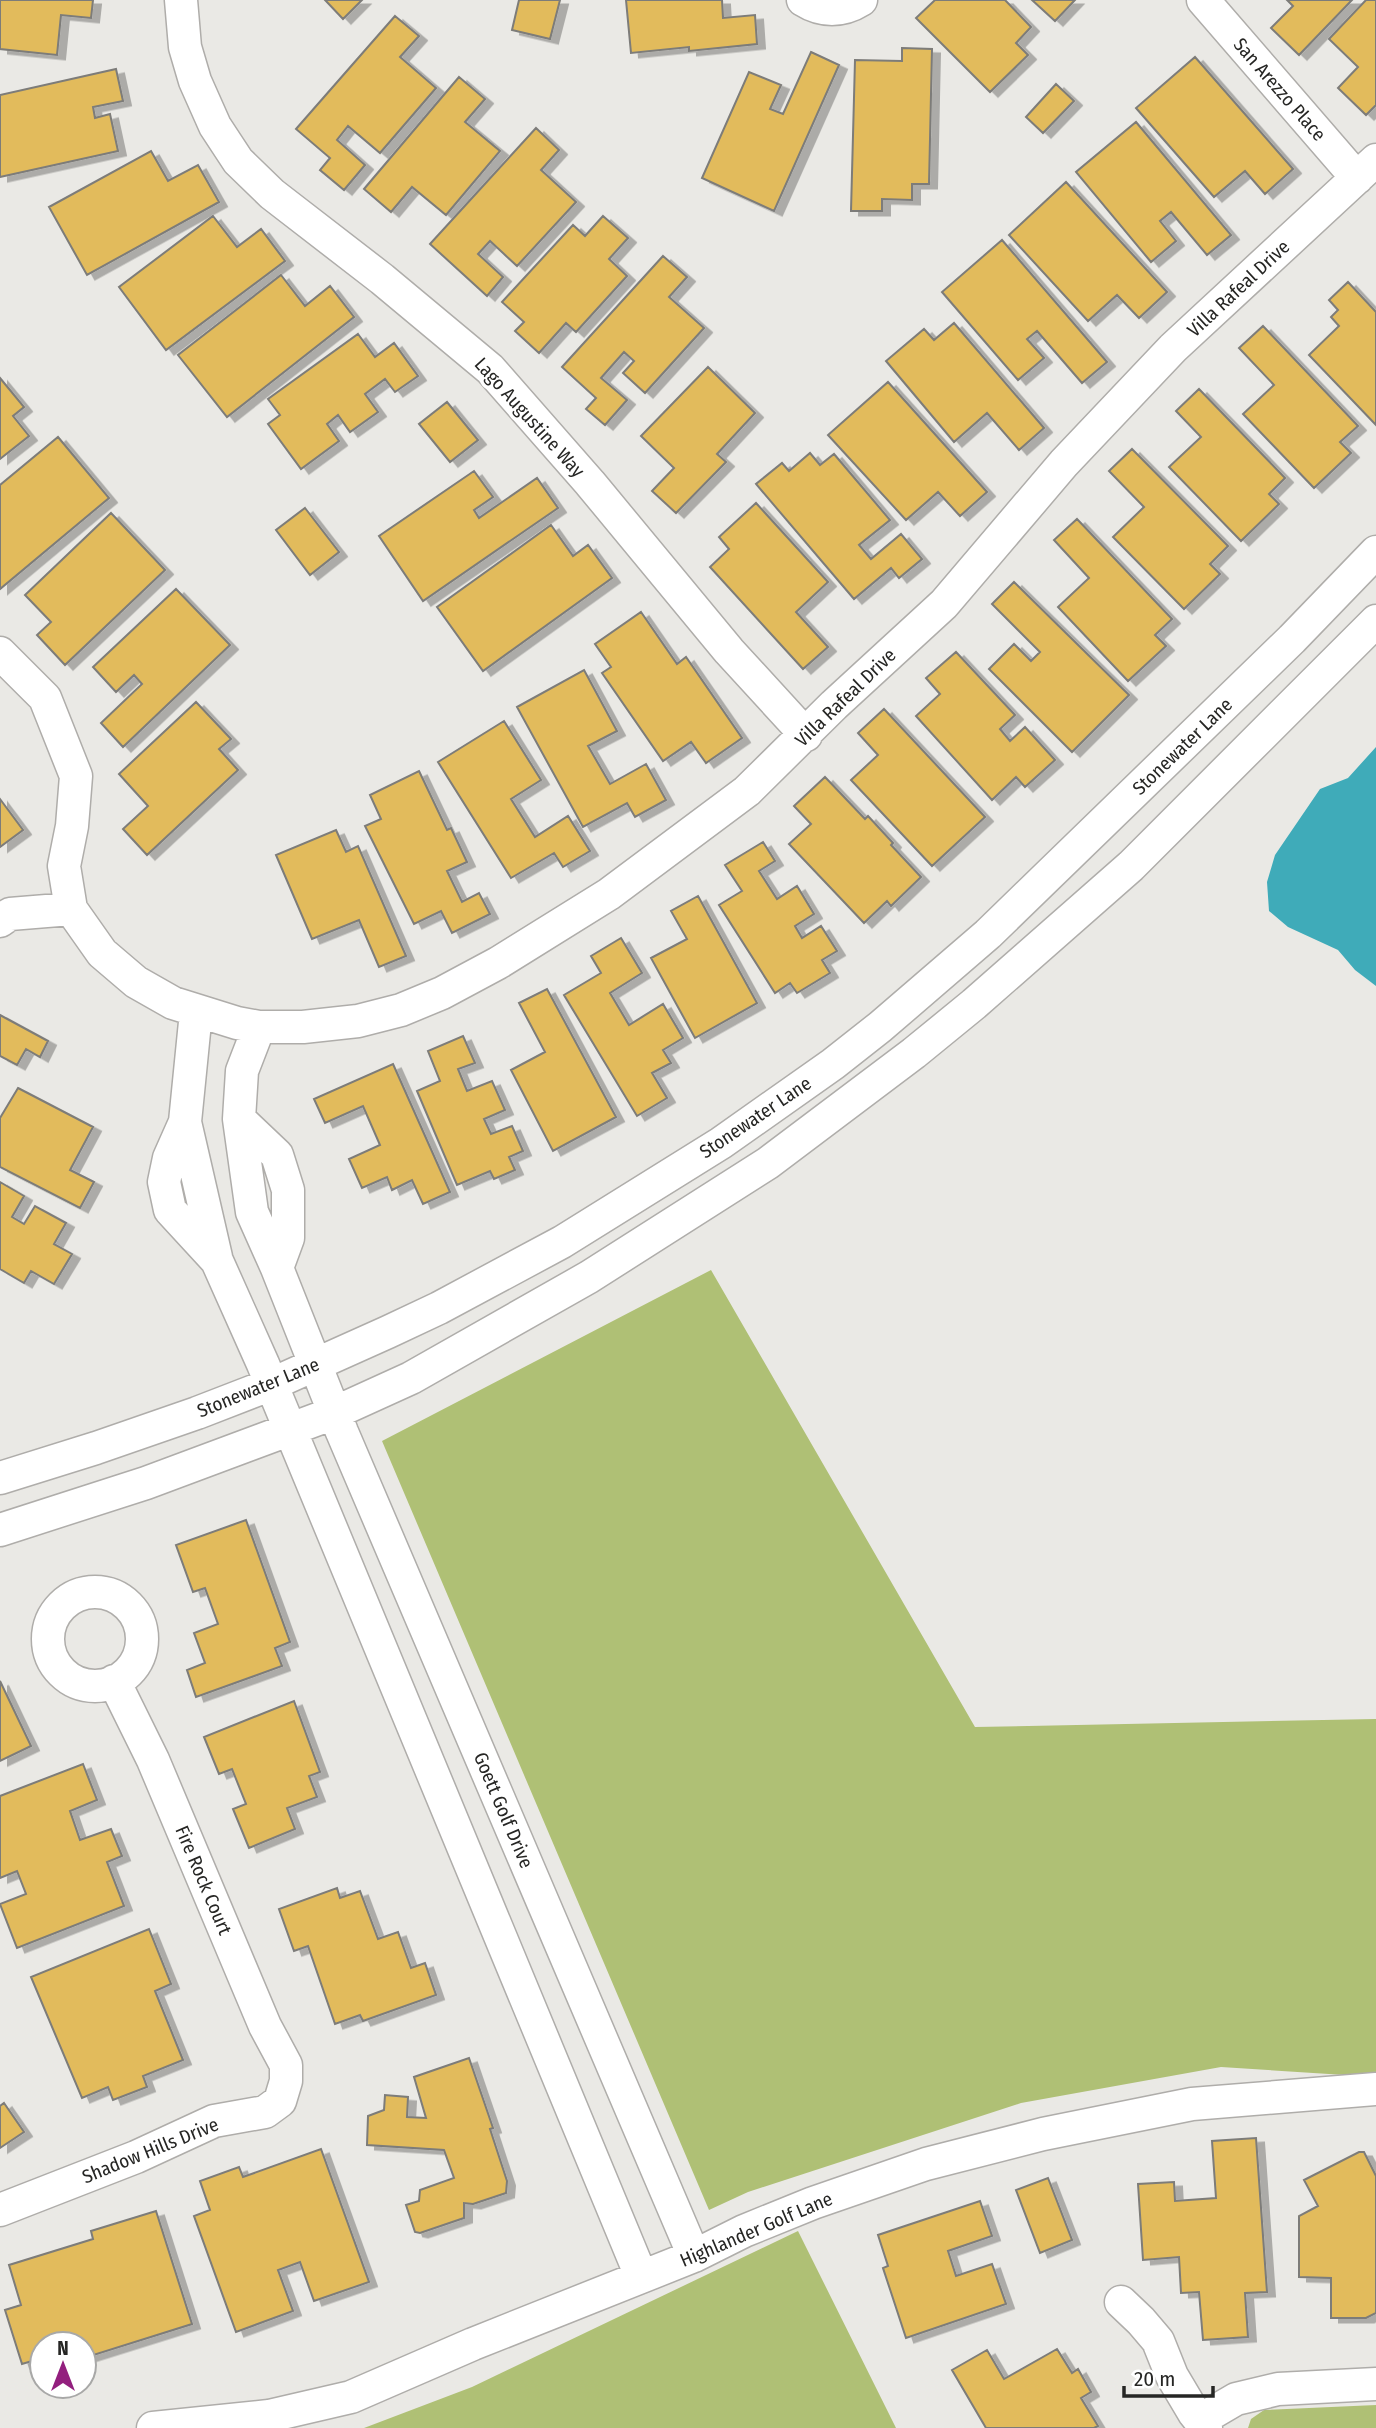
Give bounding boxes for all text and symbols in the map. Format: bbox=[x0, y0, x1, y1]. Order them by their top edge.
street label: San Arezzo Place bbox=[1229, 33, 1331, 146]
street label: Villa Rafeal Drive bbox=[1182, 235, 1294, 342]
street label: Lago Augustine Way bbox=[470, 353, 590, 482]
street label: Villa Rafeal Drive bbox=[790, 643, 901, 751]
street label: Stonewater Lane bbox=[1128, 693, 1237, 800]
street label: Stonewater Lane bbox=[695, 1072, 815, 1163]
street label: Stonewater Lane bbox=[194, 1353, 323, 1422]
street label: Goett Golf Drive bbox=[469, 1749, 538, 1872]
street label: Fire Rock Court bbox=[170, 1822, 237, 1939]
street label: Shadow Hills Drive bbox=[79, 2113, 222, 2188]
street label: Highlander Golf Lane bbox=[677, 2187, 836, 2272]
north arrow bbox=[28, 2330, 98, 2400]
text: N bbox=[57, 2337, 69, 2360]
scale bar bbox=[1124, 2354, 1213, 2398]
text: 20 m bbox=[1134, 2366, 1175, 2392]

